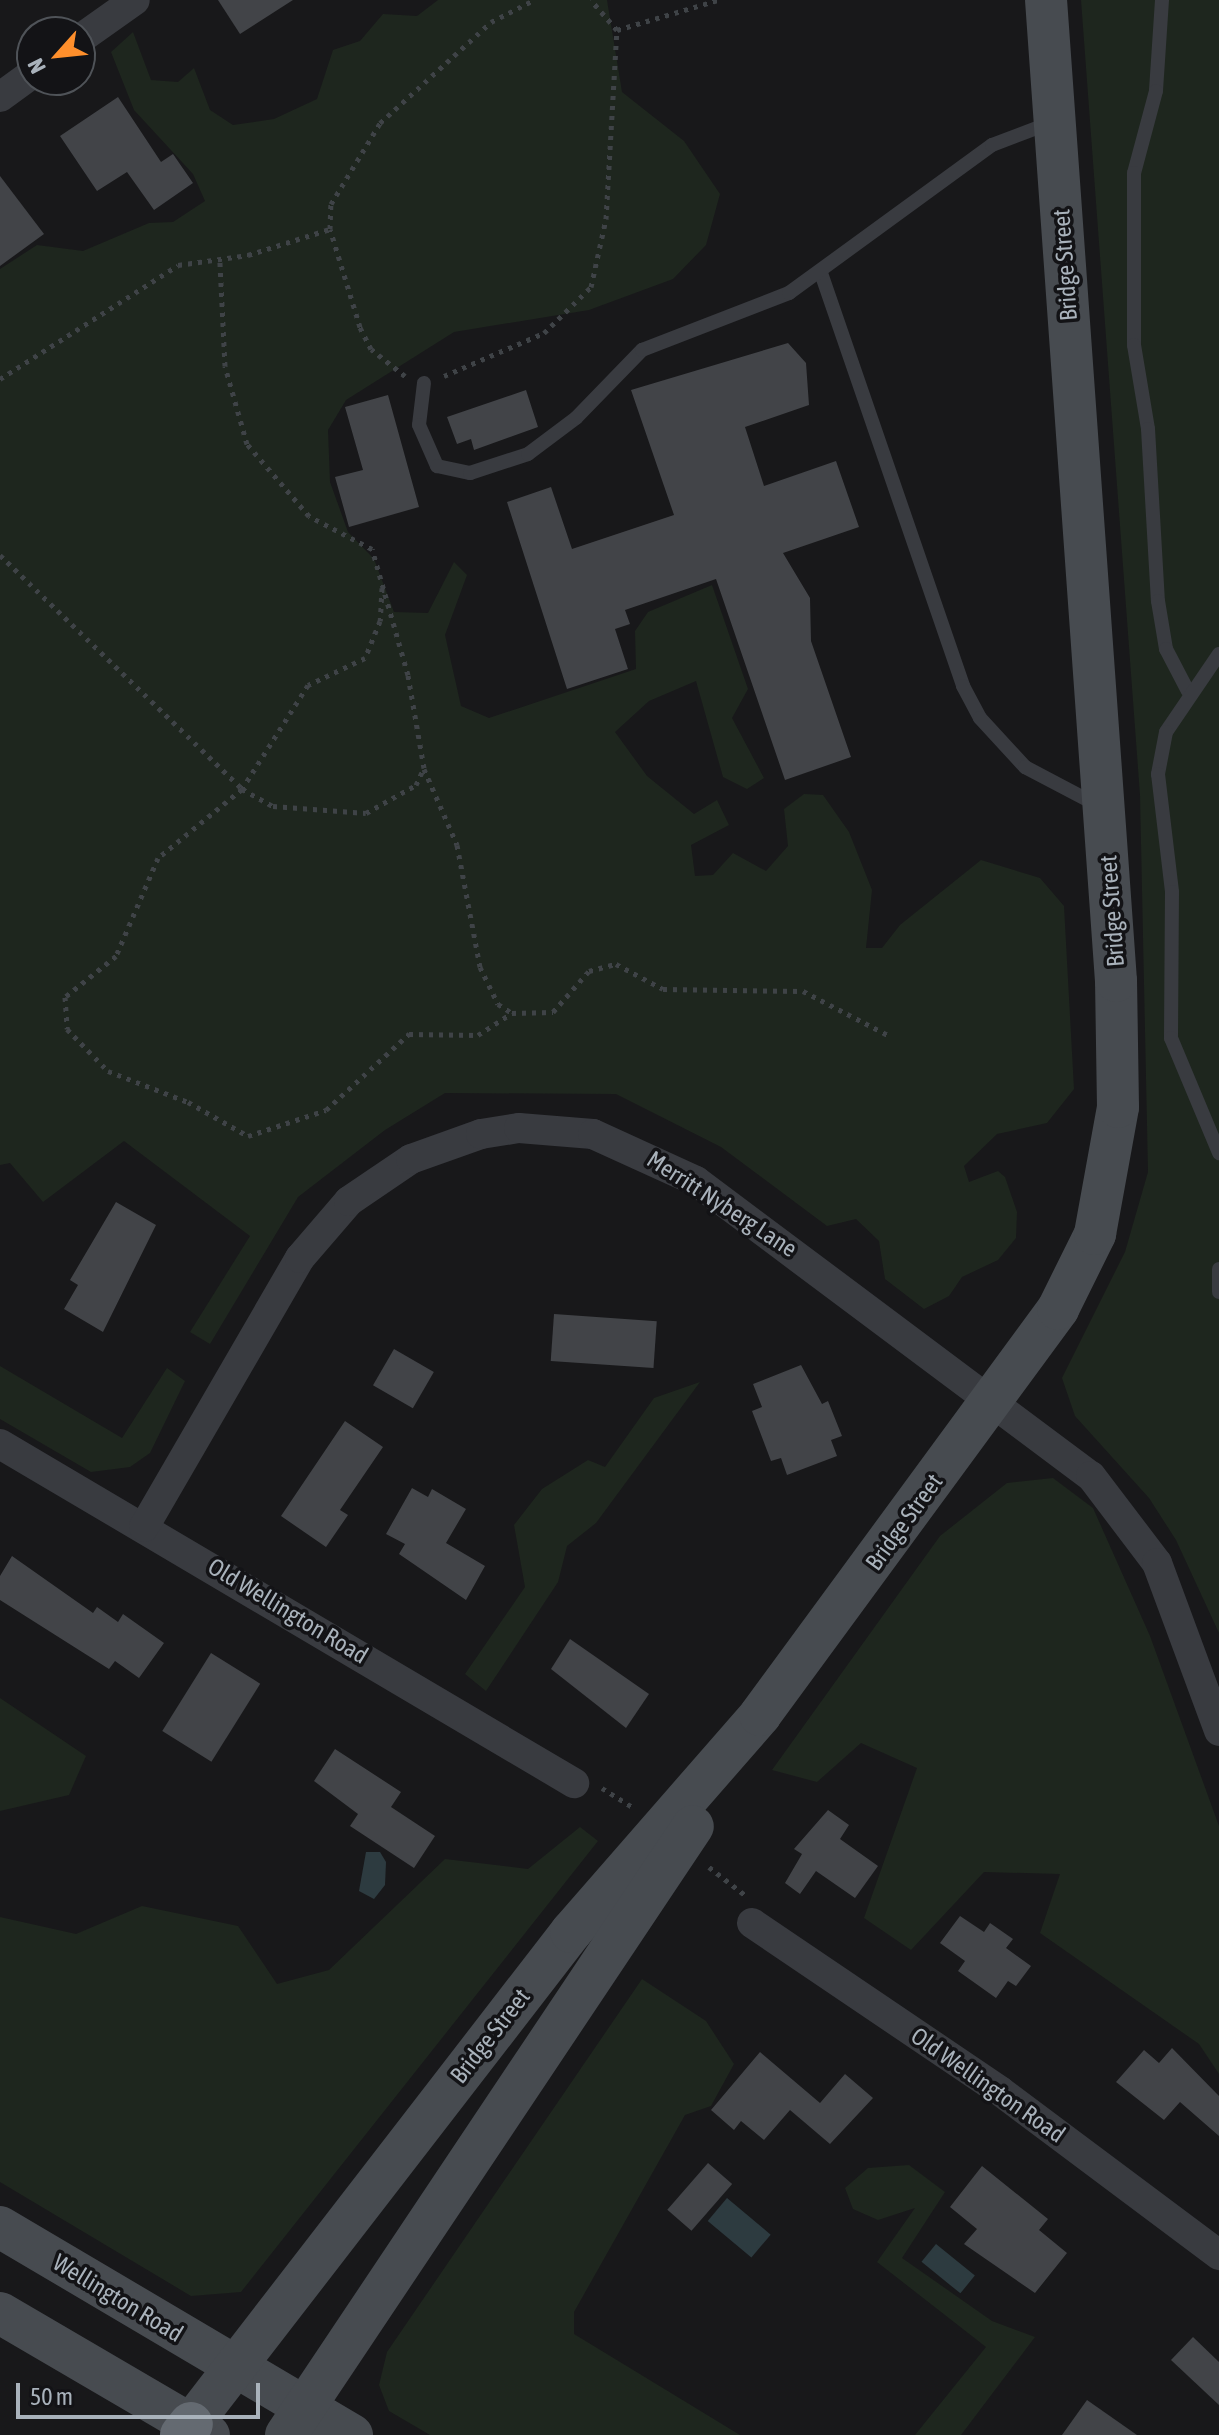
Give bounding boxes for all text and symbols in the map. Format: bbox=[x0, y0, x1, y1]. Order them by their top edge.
north arrow bbox=[16, 16, 96, 96]
text: N bbox=[22, 54, 51, 78]
street label: Bridge Street bbox=[1047, 208, 1083, 322]
street label: Bridge Street bbox=[1094, 854, 1130, 968]
street label: Merritt Nyberg Lane bbox=[642, 1145, 802, 1263]
street label: Bridge Street bbox=[859, 1468, 949, 1576]
street label: Old Wellington Road bbox=[203, 1552, 373, 1670]
street label: Bridge Street bbox=[444, 1983, 536, 2089]
street label: Old Wellington Road bbox=[905, 2021, 1071, 2149]
street label: Wellington Road bbox=[48, 2248, 188, 2348]
scale bar bbox=[20, 2367, 264, 2417]
text: 50 m bbox=[30, 2383, 73, 2410]

